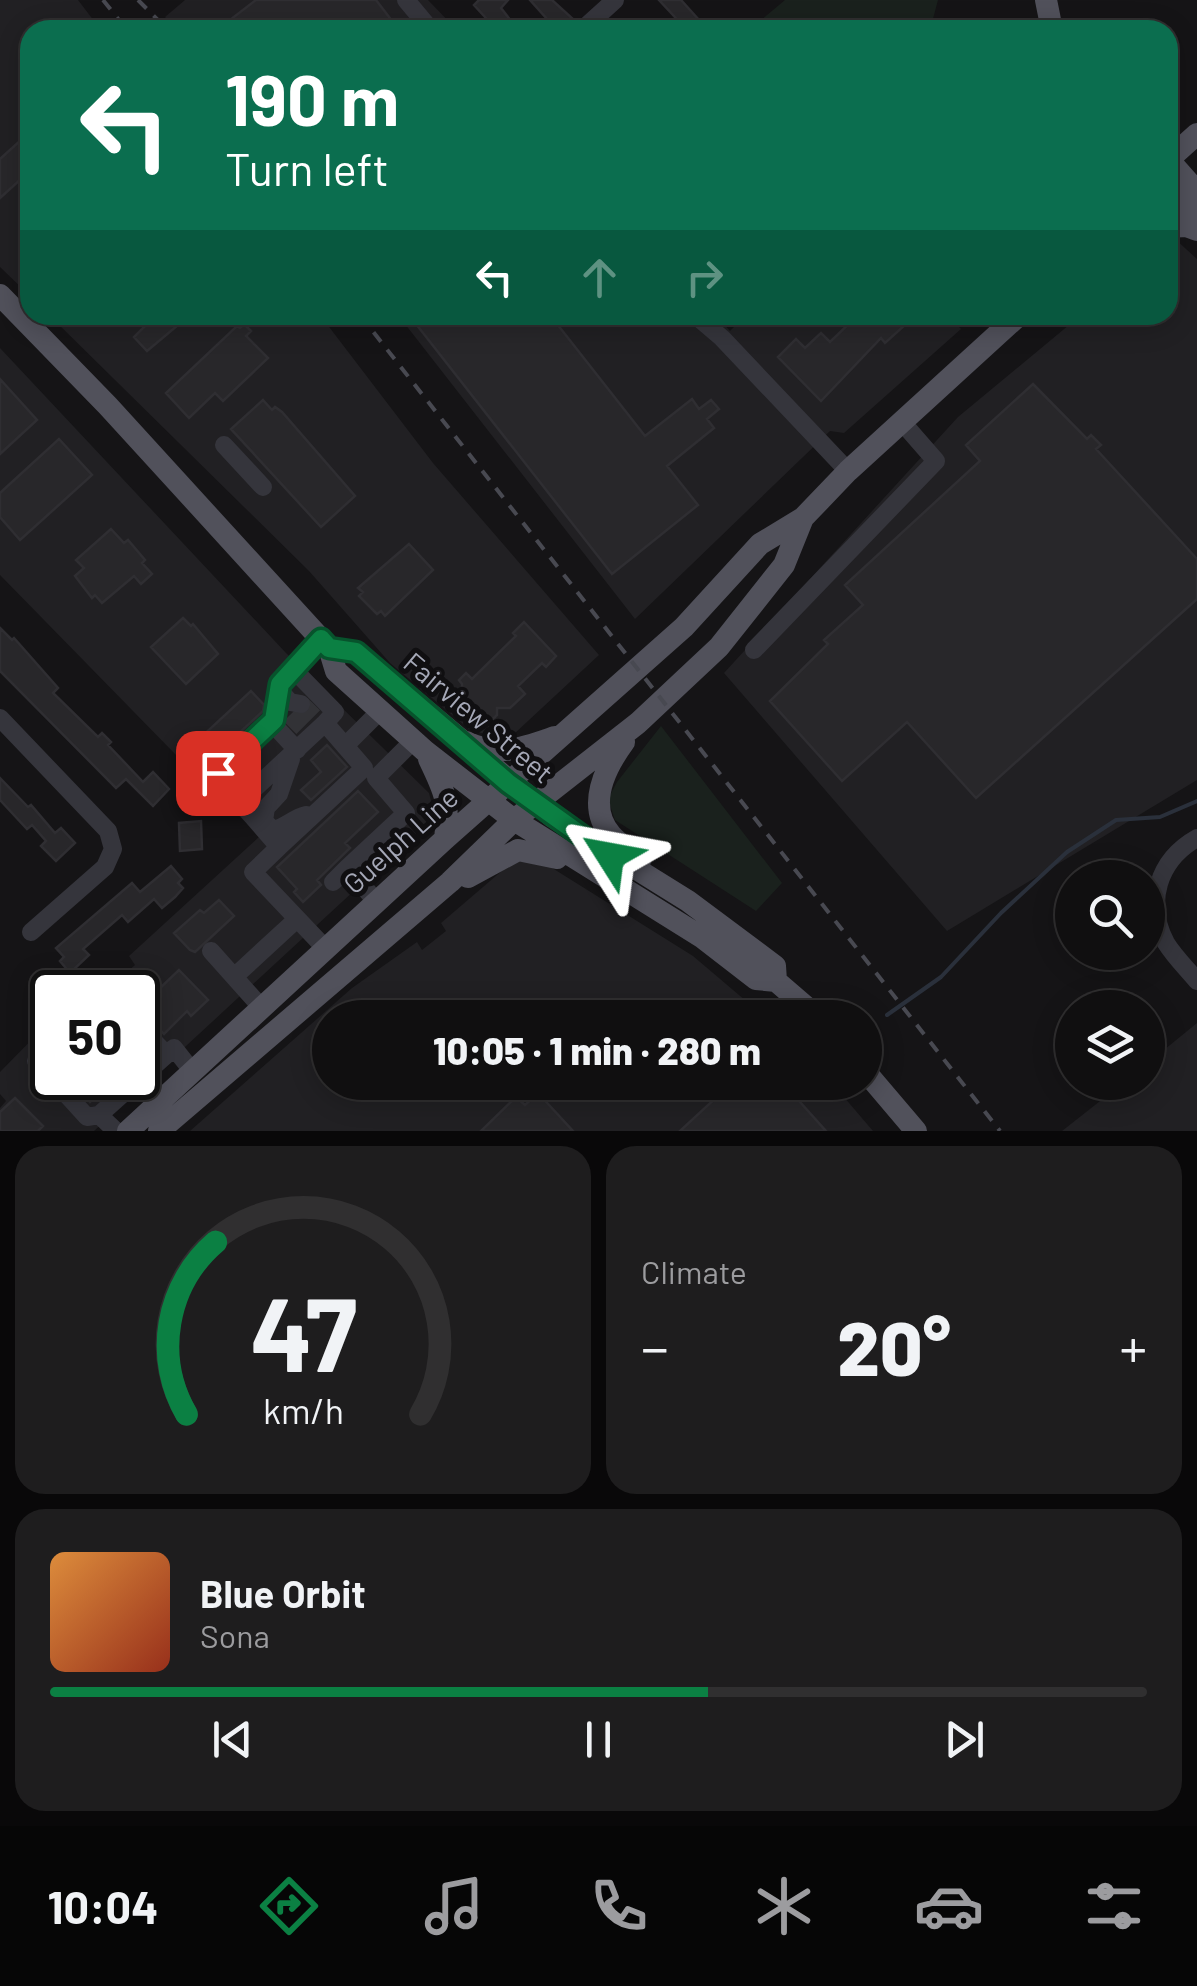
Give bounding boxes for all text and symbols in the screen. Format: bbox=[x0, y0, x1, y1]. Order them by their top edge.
text: 190 m bbox=[225, 56, 399, 140]
icon: left bbox=[60, 60, 190, 190]
text: Turn left bbox=[225, 141, 389, 195]
icon: left bbox=[467, 250, 522, 305]
icon: ahead bbox=[572, 250, 627, 305]
icon: right bbox=[677, 250, 732, 305]
street label: Fairview Street bbox=[397, 645, 561, 789]
pin bbox=[176, 731, 261, 816]
icon: arrive bbox=[191, 746, 246, 801]
street label: Guelph Line bbox=[336, 780, 464, 900]
position arrow bbox=[558, 804, 662, 908]
map controls bbox=[1055, 860, 1165, 1100]
button: search bbox=[1055, 860, 1165, 970]
speed limit sign: 50 bbox=[30, 970, 160, 1100]
button: layers bbox=[1055, 990, 1165, 1100]
text: 10:05 · 1 min · 280 m bbox=[433, 1027, 761, 1073]
text: Climate bbox=[641, 1252, 747, 1290]
text: 47 bbox=[249, 1268, 357, 1393]
text: 20° bbox=[837, 1301, 951, 1391]
text: − bbox=[641, 1313, 669, 1379]
text: + bbox=[1119, 1313, 1147, 1379]
text: km/h bbox=[263, 1388, 343, 1431]
text: Blue Orbit bbox=[200, 1570, 366, 1616]
text: Sona bbox=[200, 1616, 270, 1654]
icon: previous bbox=[205, 1712, 260, 1767]
icon: pause bbox=[571, 1712, 626, 1767]
icon: next bbox=[937, 1712, 992, 1767]
icon: directions bbox=[254, 1871, 324, 1941]
icon: music bbox=[419, 1871, 489, 1941]
icon: phone bbox=[584, 1871, 654, 1941]
icon: climate bbox=[749, 1871, 819, 1941]
icon: car bbox=[914, 1871, 984, 1941]
icon: filters bbox=[1079, 1871, 1149, 1941]
text: 10:04 bbox=[48, 1879, 158, 1933]

